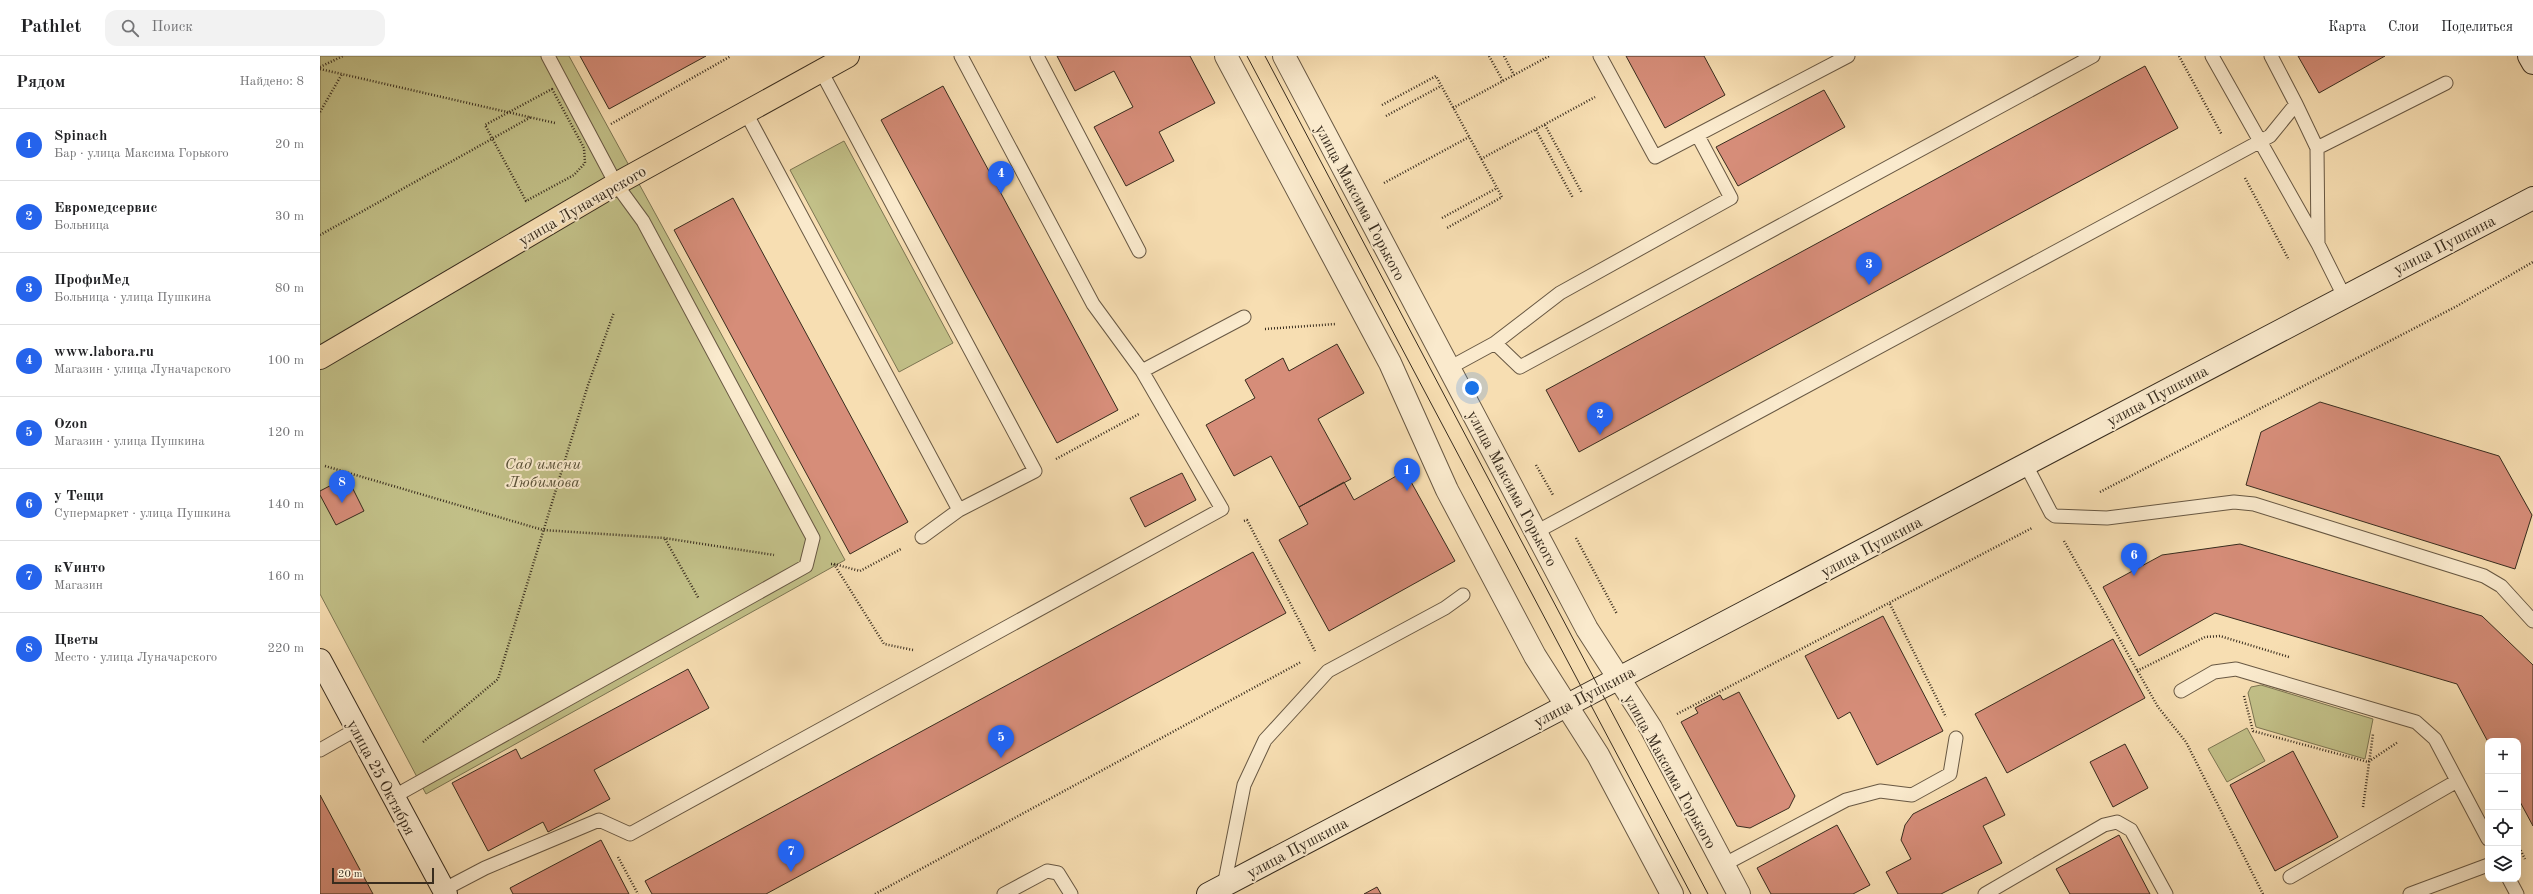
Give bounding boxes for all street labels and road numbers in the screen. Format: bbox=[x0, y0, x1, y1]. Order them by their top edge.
street label: улица Максима Горького bbox=[1311, 122, 1407, 284]
street label: улица Луначарского bbox=[517, 164, 650, 250]
street label: улица Пушкина bbox=[2391, 213, 2499, 278]
street label: улица Пушкина bbox=[2105, 363, 2211, 430]
street label: улица Максима Горького bbox=[1463, 408, 1559, 570]
street label: улица Пушкина bbox=[1819, 514, 1925, 581]
street label: улица Пушкина bbox=[1532, 664, 1638, 731]
street label: улица Максима Горького bbox=[1620, 692, 1718, 852]
street label: улица 25 Октября bbox=[343, 718, 417, 838]
street label: улица Пушкина bbox=[1245, 815, 1351, 882]

